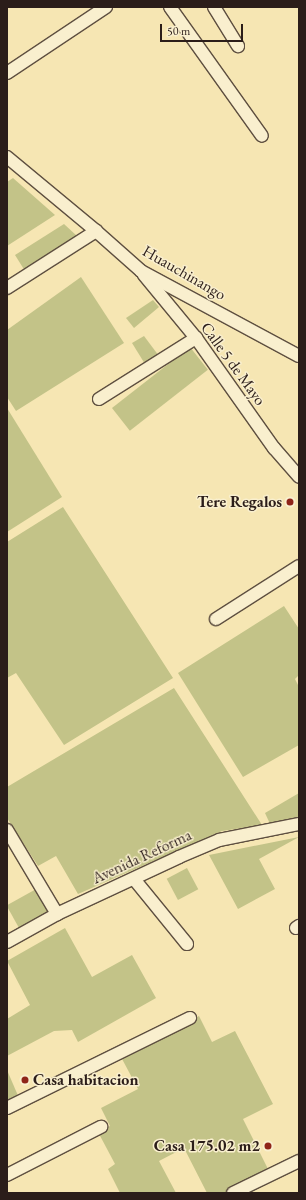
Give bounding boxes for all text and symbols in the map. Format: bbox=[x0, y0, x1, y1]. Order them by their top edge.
scale bar bbox=[162, 16, 245, 42]
text: 50 m bbox=[167, 23, 190, 39]
street label: Huauchinango bbox=[139, 241, 229, 305]
street label: Calle 5 de Mayo bbox=[196, 319, 270, 409]
place label: Tere Regalos bbox=[197, 492, 282, 512]
marker: Tere Regalos bbox=[285, 497, 295, 507]
street label: Avenida Reforma bbox=[89, 826, 195, 888]
place label: Casa habitacion bbox=[33, 1070, 138, 1090]
marker: Casa habitacion bbox=[20, 1075, 30, 1085]
place label: Casa 175.02 m2 bbox=[154, 1136, 260, 1156]
marker: Casa 175.02 m2 bbox=[263, 1141, 273, 1151]

